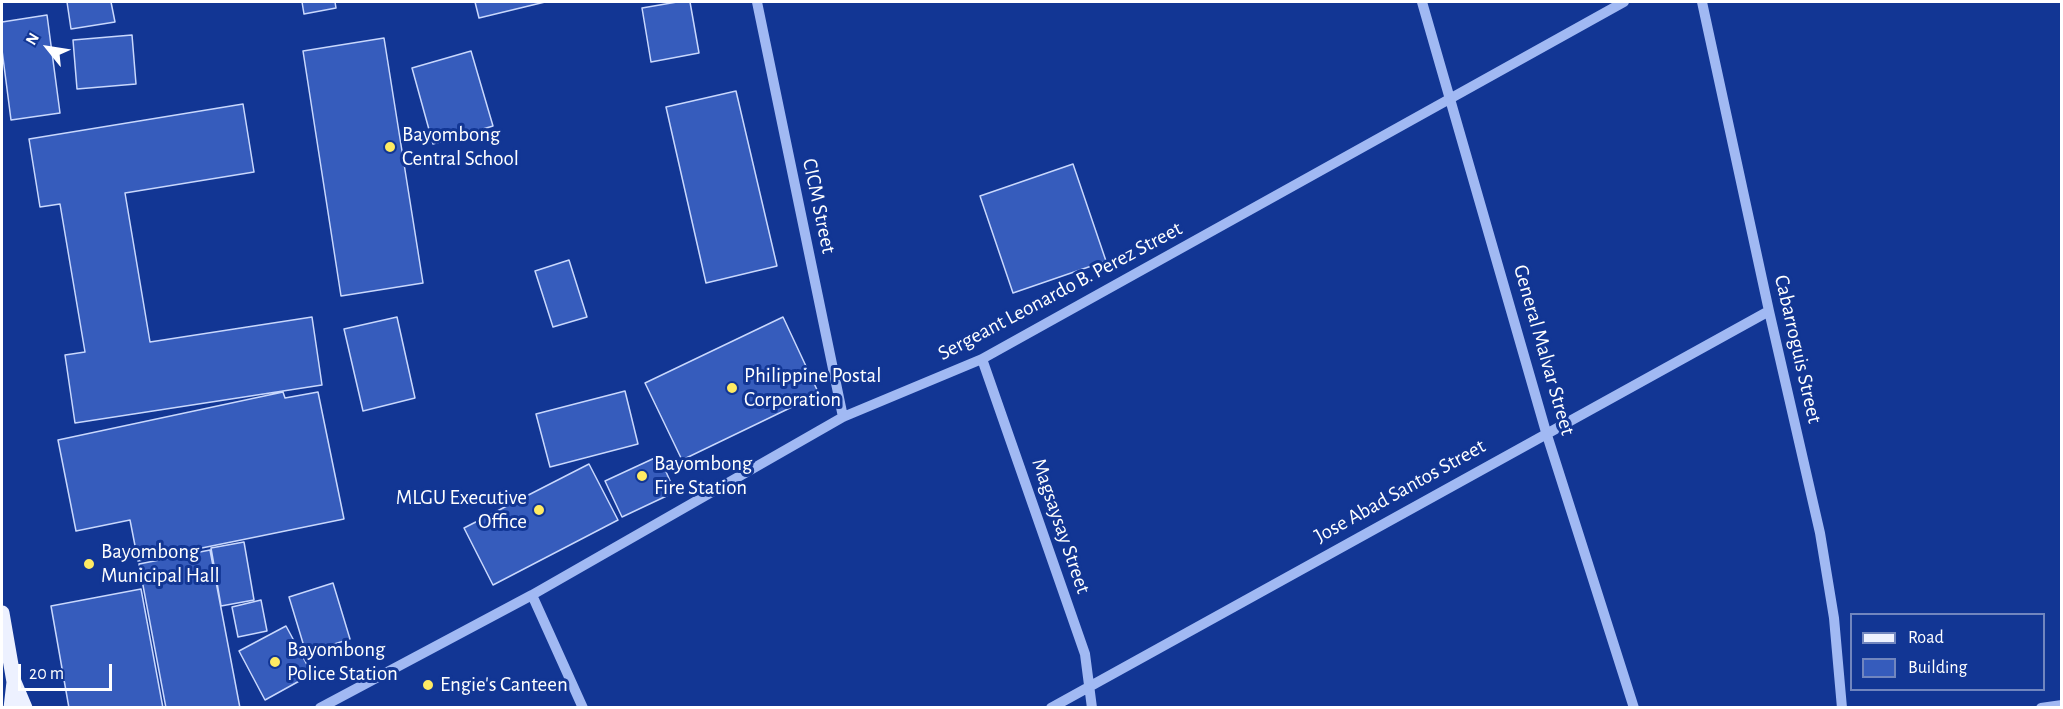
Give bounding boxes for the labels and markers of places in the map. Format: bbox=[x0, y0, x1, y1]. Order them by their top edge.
place label: Bayombong Central School bbox=[402, 122, 519, 172]
marker: Bayombong Central School bbox=[383, 140, 397, 154]
place label: Philippine Postal Corporation bbox=[744, 363, 881, 413]
marker: Philippine Postal Corporation bbox=[725, 381, 739, 395]
place label: Bayombong Fire Station bbox=[654, 451, 752, 501]
marker: Bayombong Fire Station bbox=[635, 469, 649, 483]
place label: MLGU Executive Office bbox=[396, 485, 527, 535]
marker: MLGU Executive Office bbox=[532, 503, 546, 517]
place label: Bayombong Municipal Hall bbox=[101, 539, 220, 589]
marker: Bayombong Municipal Hall bbox=[82, 557, 96, 571]
place label: Bayombong Police Station bbox=[287, 637, 398, 687]
marker: Bayombong Police Station bbox=[268, 655, 282, 669]
place label: Engie's Canteen bbox=[440, 672, 568, 698]
marker: Engie's Canteen bbox=[421, 678, 435, 692]

